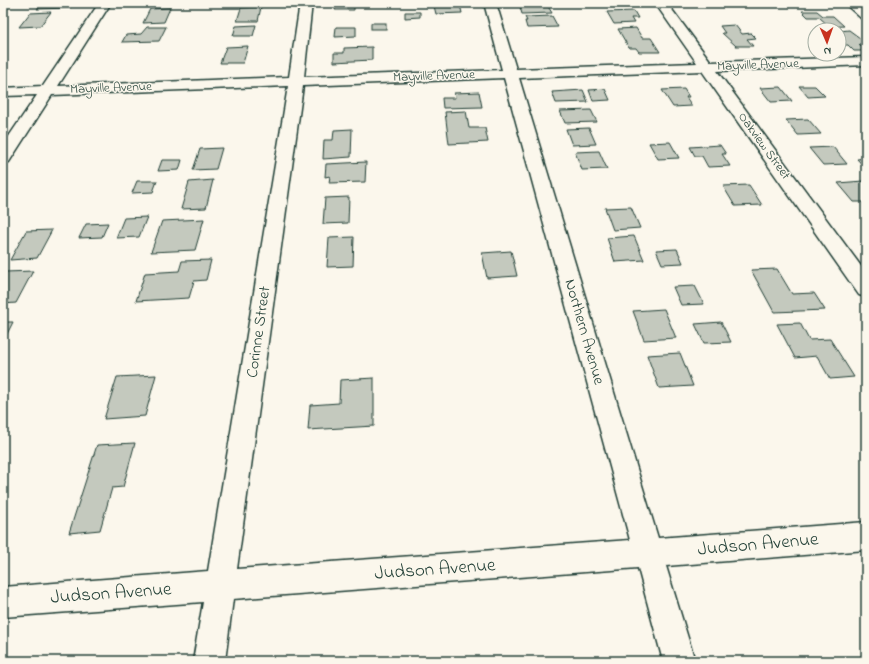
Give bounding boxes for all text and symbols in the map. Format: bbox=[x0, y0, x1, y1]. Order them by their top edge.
north arrow bbox=[807, 22, 847, 62]
text: N bbox=[823, 43, 831, 59]
street label: Mayville Avenue bbox=[717, 54, 799, 77]
street label: Mayville Avenue bbox=[393, 65, 475, 88]
street label: Mayville Avenue bbox=[70, 77, 152, 100]
street label: Oakview Street bbox=[733, 108, 795, 184]
street label: Northern Avenue bbox=[557, 276, 611, 388]
street label: Corinne Street bbox=[241, 284, 277, 379]
street label: Judson Avenue bbox=[696, 526, 820, 564]
street label: Judson Avenue bbox=[374, 552, 497, 588]
street label: Judson Avenue bbox=[50, 576, 173, 612]

